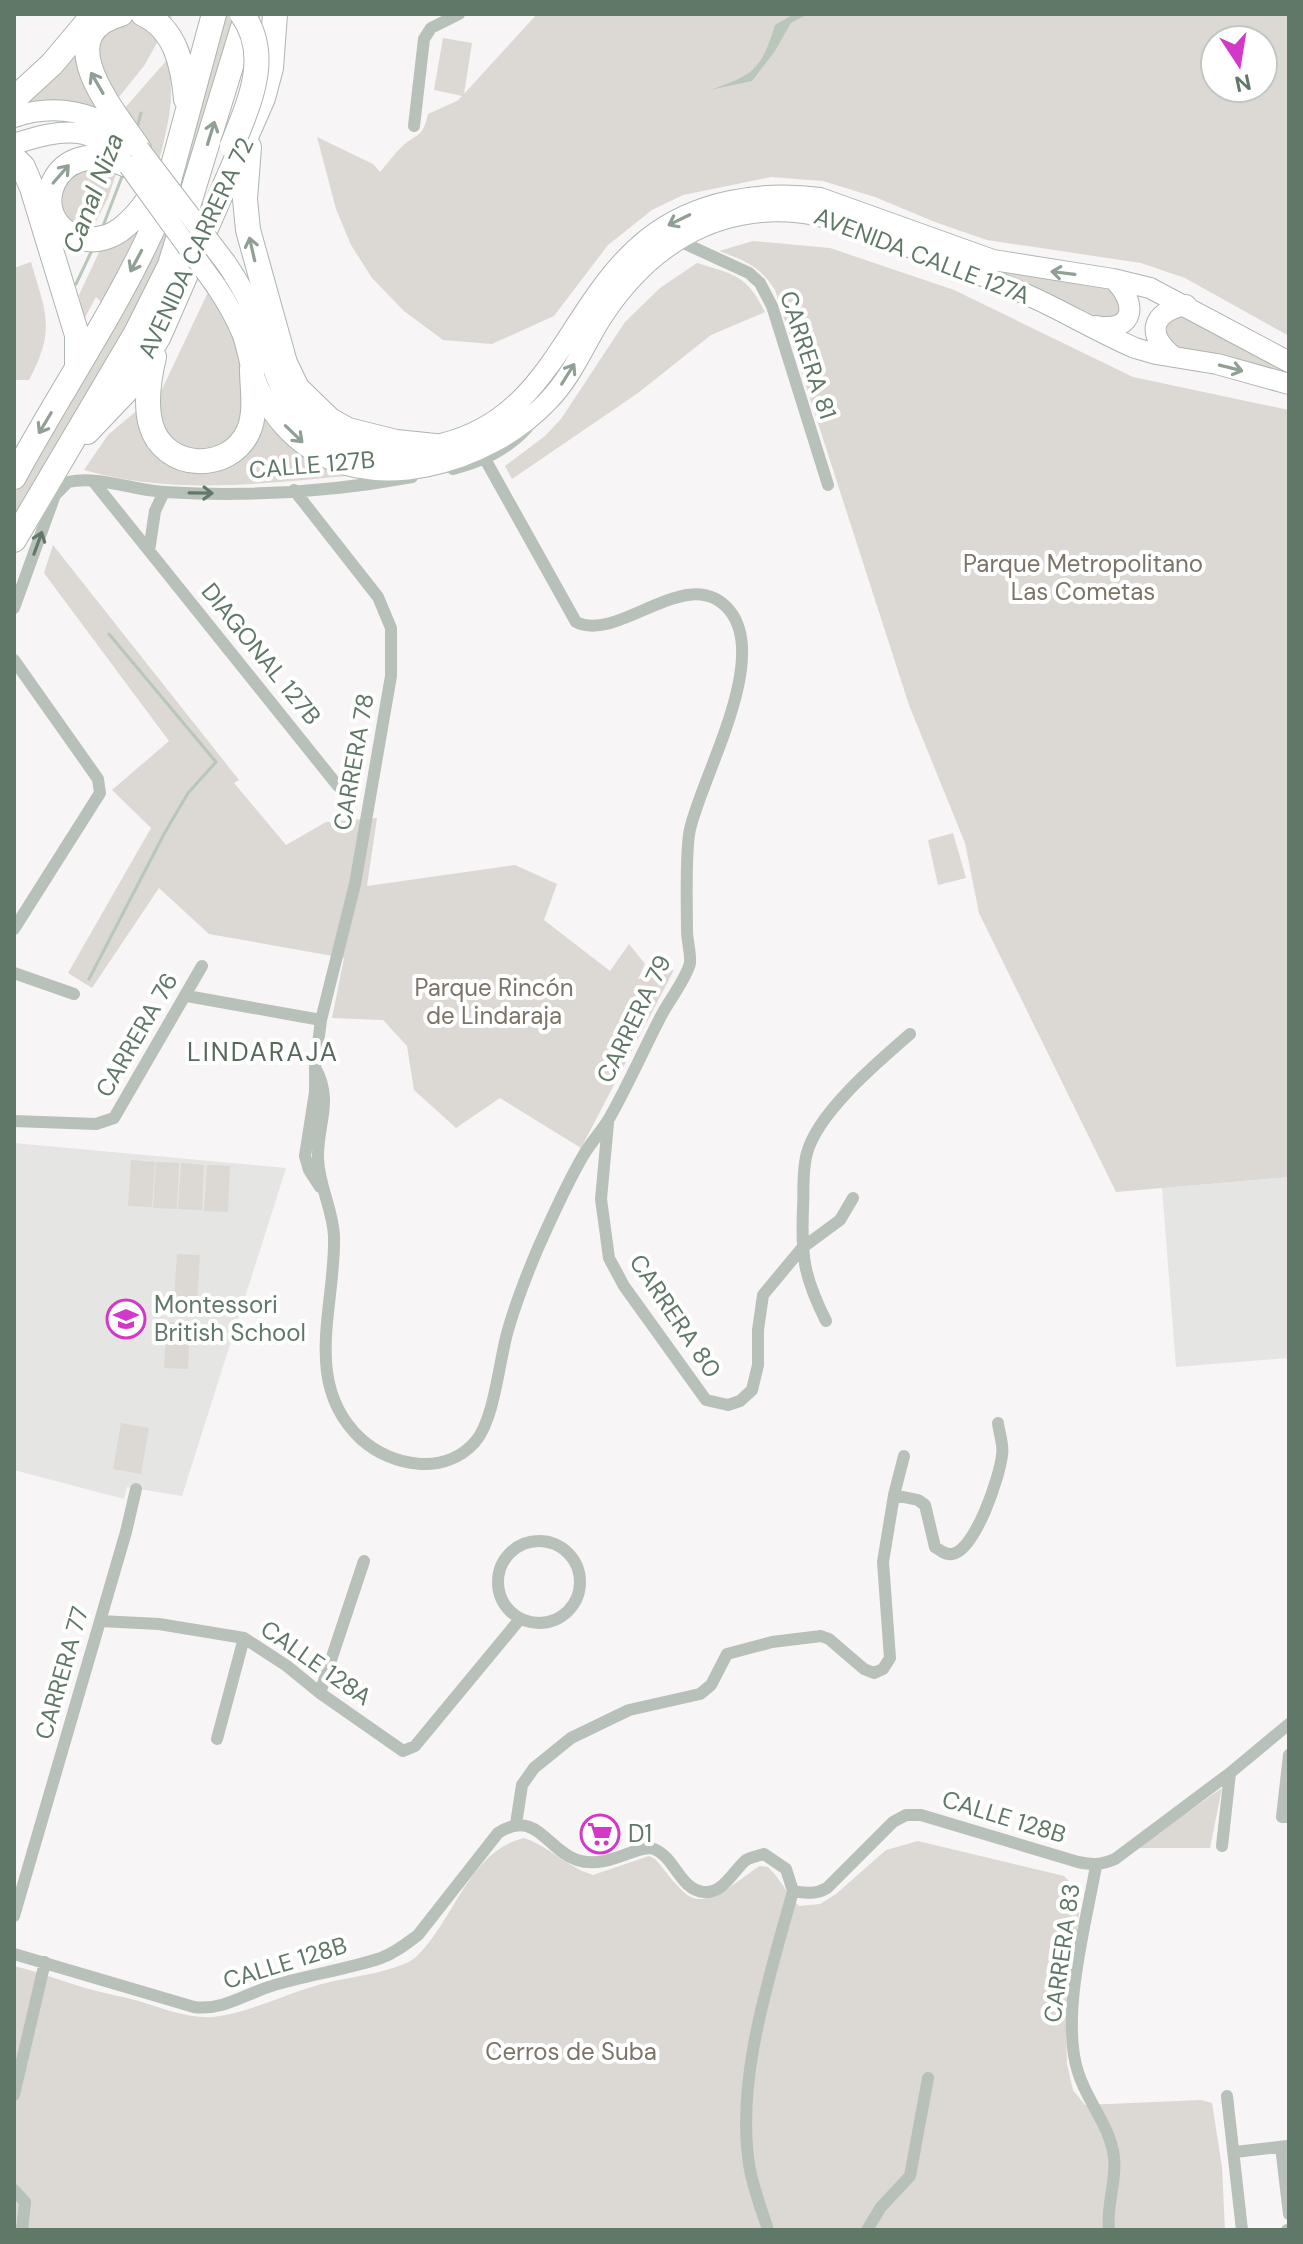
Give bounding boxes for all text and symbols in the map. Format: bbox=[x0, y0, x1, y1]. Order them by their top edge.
north arrow bbox=[1199, 24, 1279, 104]
text: N bbox=[1232, 67, 1254, 99]
one-way arrow bbox=[89, 72, 105, 95]
one-way arrow bbox=[204, 120, 219, 146]
water label: Canal Niza bbox=[55, 128, 131, 258]
street label: AVENIDA CARRERA 72 bbox=[131, 132, 260, 363]
one-way arrow bbox=[51, 164, 70, 185]
street label: AVENIDA CALLE 127A bbox=[810, 200, 1034, 311]
one-way arrow bbox=[668, 212, 692, 228]
one-way arrow bbox=[244, 237, 259, 263]
one-way arrow bbox=[128, 249, 144, 273]
one-way arrow bbox=[1050, 265, 1077, 280]
street label: CARRERA 81 bbox=[773, 287, 844, 423]
one-way arrow bbox=[1217, 361, 1243, 376]
one-way arrow bbox=[560, 363, 576, 386]
one-way arrow bbox=[37, 411, 53, 434]
one-way arrow bbox=[284, 424, 303, 443]
street label: CALLE 127B bbox=[248, 444, 376, 485]
one-way arrow bbox=[187, 485, 214, 501]
one-way arrow bbox=[31, 530, 46, 555]
park label: Parque Metropolitano Las Cometas bbox=[963, 548, 1203, 607]
street label: DIAGONAL 127B bbox=[195, 576, 328, 731]
street label: CARRERA 78 bbox=[326, 691, 381, 833]
street label: CARRERA 79 bbox=[589, 950, 678, 1088]
street label: CARRERA 76 bbox=[88, 967, 185, 1103]
park label: Parque Rincón de Lindaraja bbox=[414, 972, 574, 1031]
district label: LINDARAJA bbox=[187, 1035, 339, 1069]
street label: CARRERA 80 bbox=[623, 1248, 728, 1383]
place label: Montessori British School bbox=[154, 1289, 306, 1348]
school or university icon: Montessori British School bbox=[105, 1298, 147, 1340]
street label: CARRERA 77 bbox=[28, 1603, 95, 1743]
street label: CALLE 128A bbox=[255, 1613, 378, 1712]
street label: CALLE 128B bbox=[938, 1783, 1070, 1850]
supermarket icon: D1 bbox=[579, 1813, 621, 1855]
place label: D1 bbox=[628, 1818, 652, 1849]
street label: CARRERA 83 bbox=[1036, 1881, 1087, 2024]
street label: CALLE 128B bbox=[219, 1929, 351, 1996]
park label: Cerros de Suba bbox=[485, 2036, 657, 2067]

